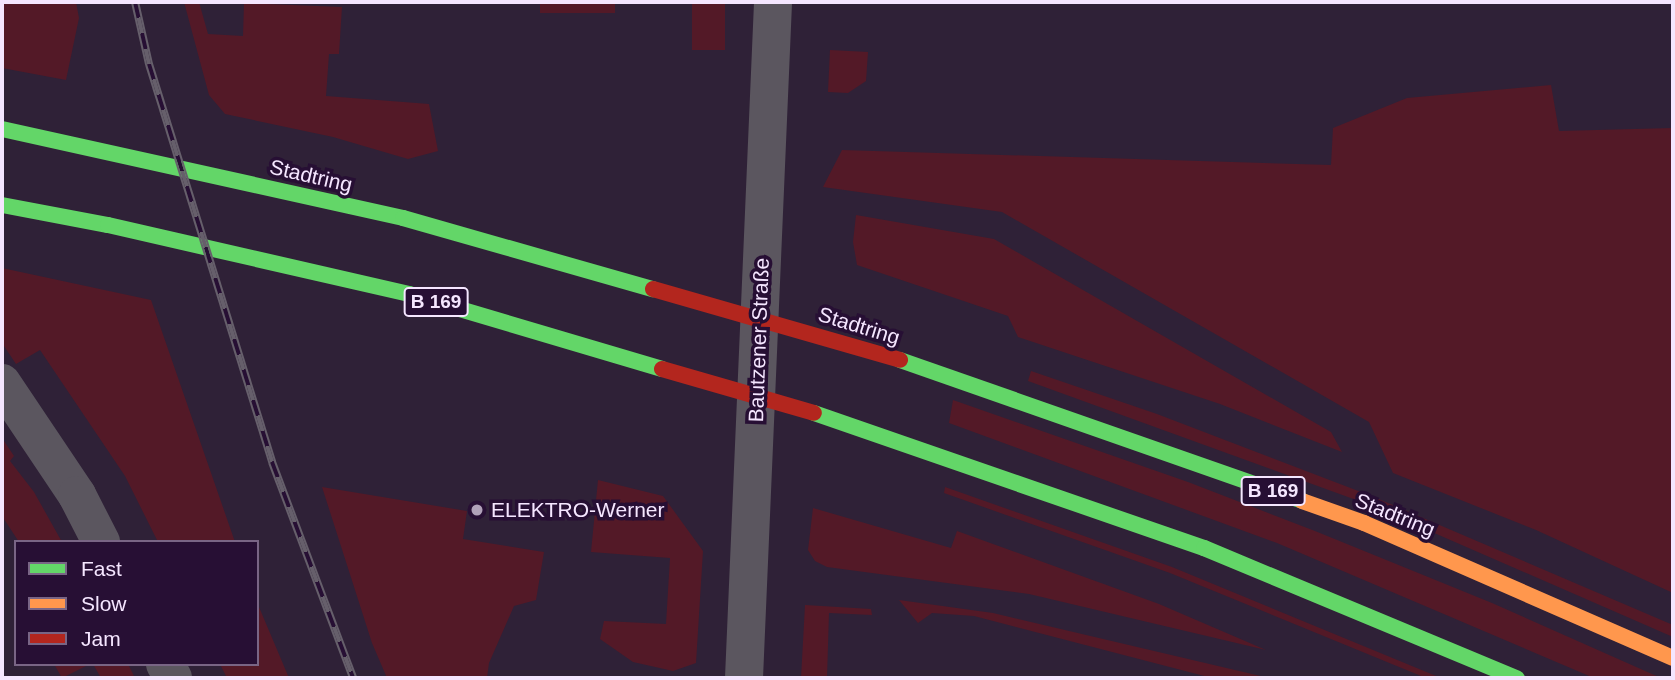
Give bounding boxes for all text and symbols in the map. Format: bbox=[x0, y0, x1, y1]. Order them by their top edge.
street label: Stadtring bbox=[267, 154, 355, 198]
street label: Bautzener Straße bbox=[744, 257, 774, 423]
road number: B 169 bbox=[403, 286, 469, 318]
street label: Stadtring bbox=[815, 302, 903, 350]
road number: B 169 bbox=[1240, 476, 1306, 506]
street label: Stadtring bbox=[1351, 488, 1439, 542]
place label: ELEKTRO-Werner bbox=[491, 497, 664, 523]
marker: ELEKTRO-Werner bbox=[469, 502, 485, 518]
legend bbox=[14, 540, 259, 666]
text: Fast bbox=[81, 557, 122, 580]
text: Slow bbox=[81, 592, 127, 615]
text: Jam bbox=[81, 627, 121, 650]

